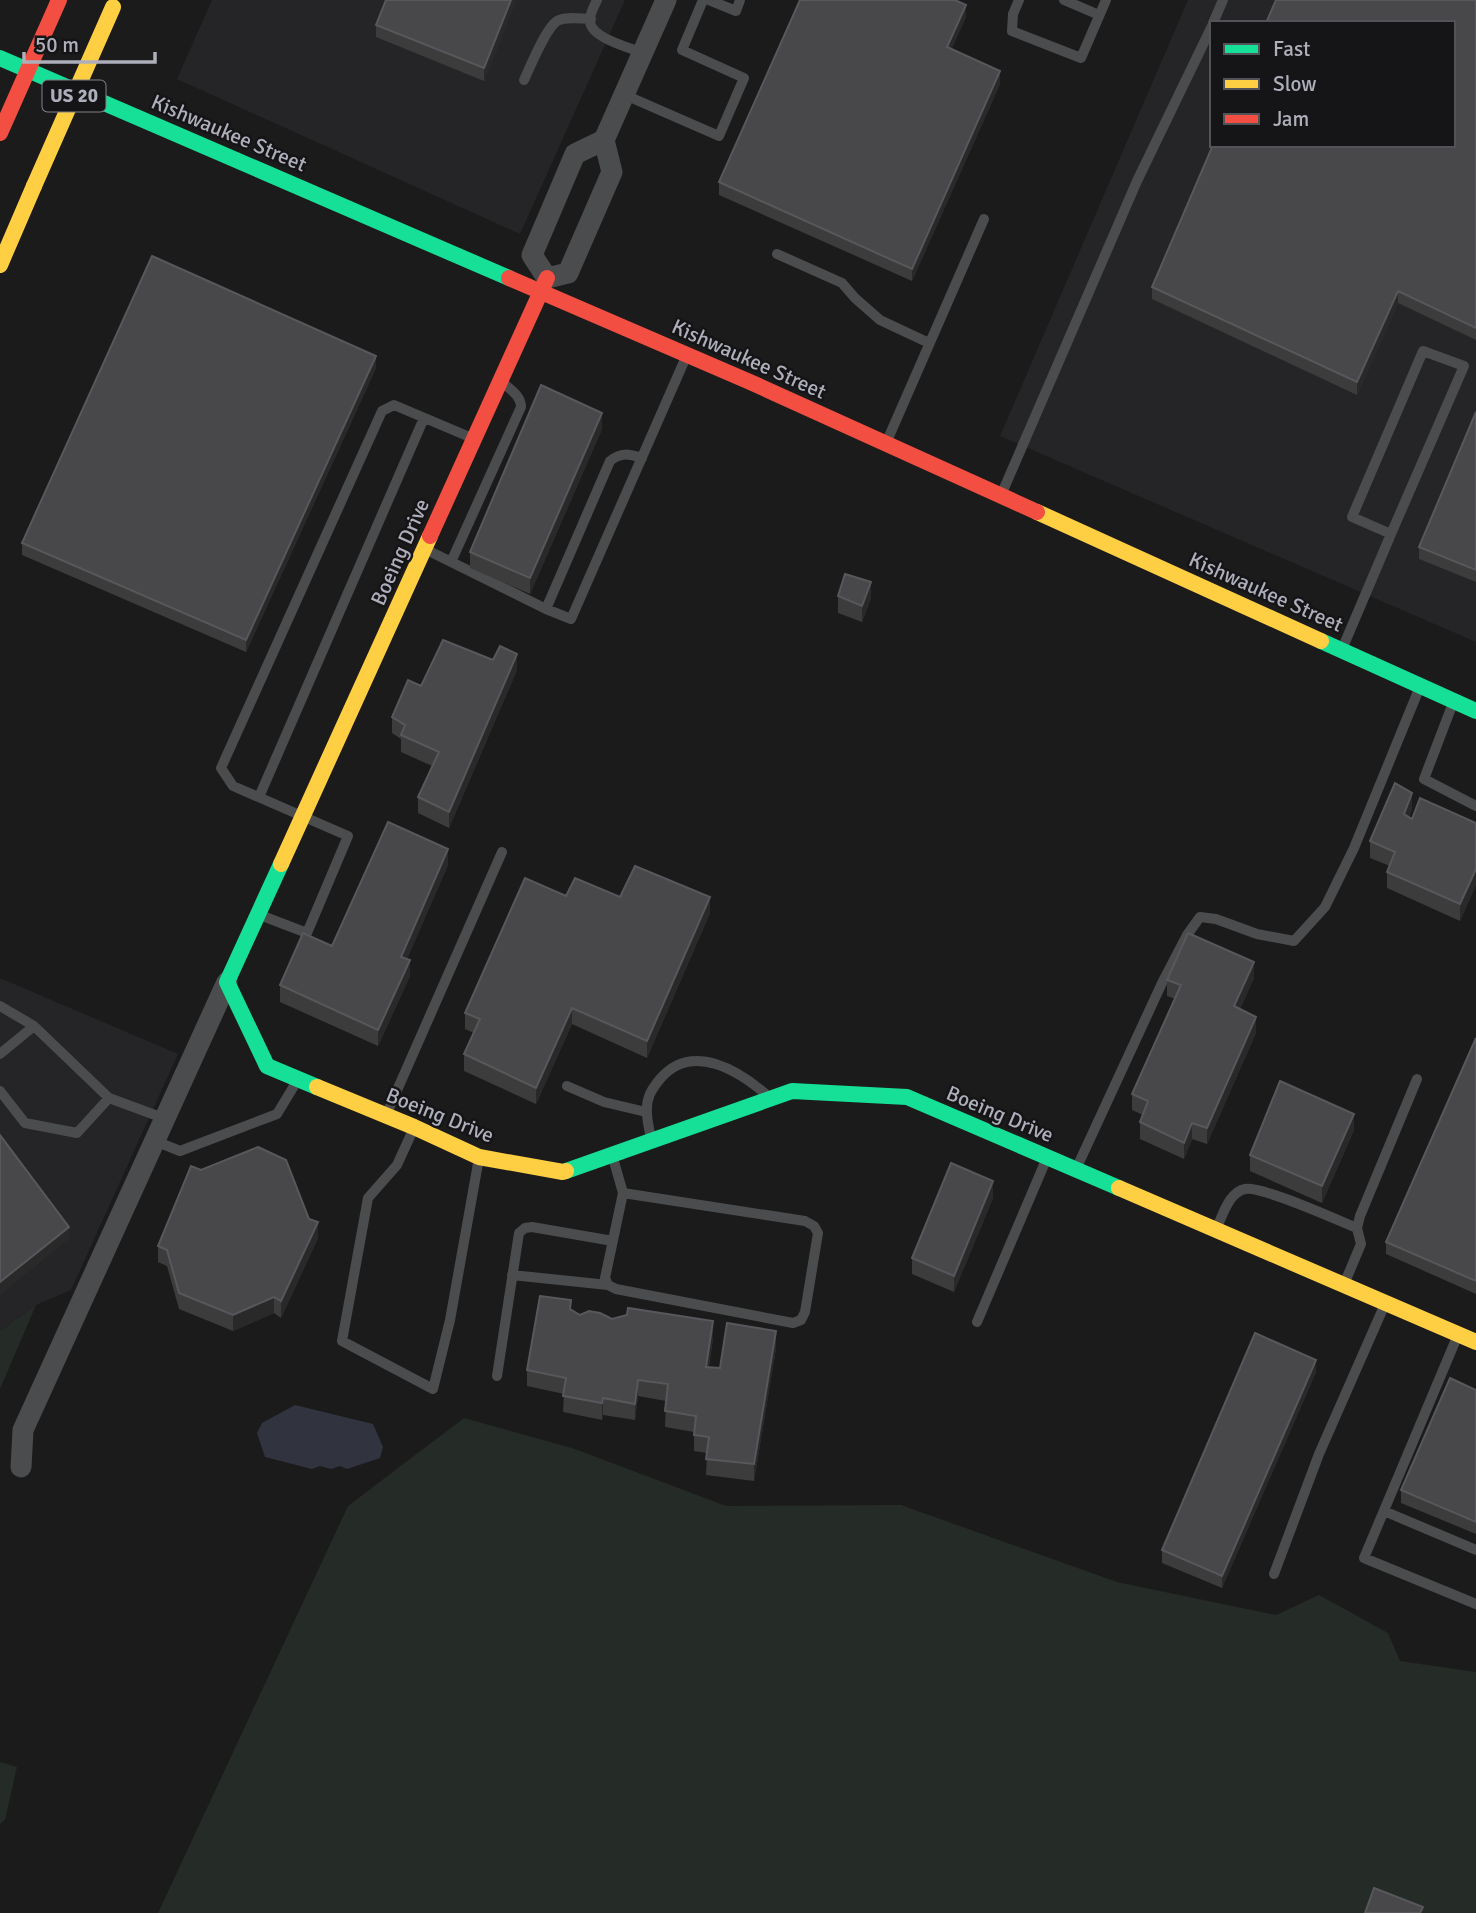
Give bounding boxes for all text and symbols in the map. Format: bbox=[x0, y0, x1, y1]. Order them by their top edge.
scale bar bbox=[24, 21, 156, 65]
legend bbox=[1210, 21, 1455, 147]
text: 50 m bbox=[35, 32, 79, 58]
text: Fast bbox=[1273, 36, 1310, 62]
text: Slow bbox=[1273, 71, 1317, 97]
road number: US 20 bbox=[42, 80, 106, 111]
street label: Kishwaukee Street bbox=[147, 89, 311, 177]
text: Jam bbox=[1273, 106, 1309, 132]
street label: Kishwaukee Street bbox=[668, 313, 830, 405]
street label: Boeing Drive bbox=[365, 495, 435, 609]
street label: Kishwaukee Street bbox=[1185, 546, 1347, 638]
street label: Boeing Drive bbox=[942, 1080, 1058, 1148]
street label: Boeing Drive bbox=[382, 1082, 498, 1148]

